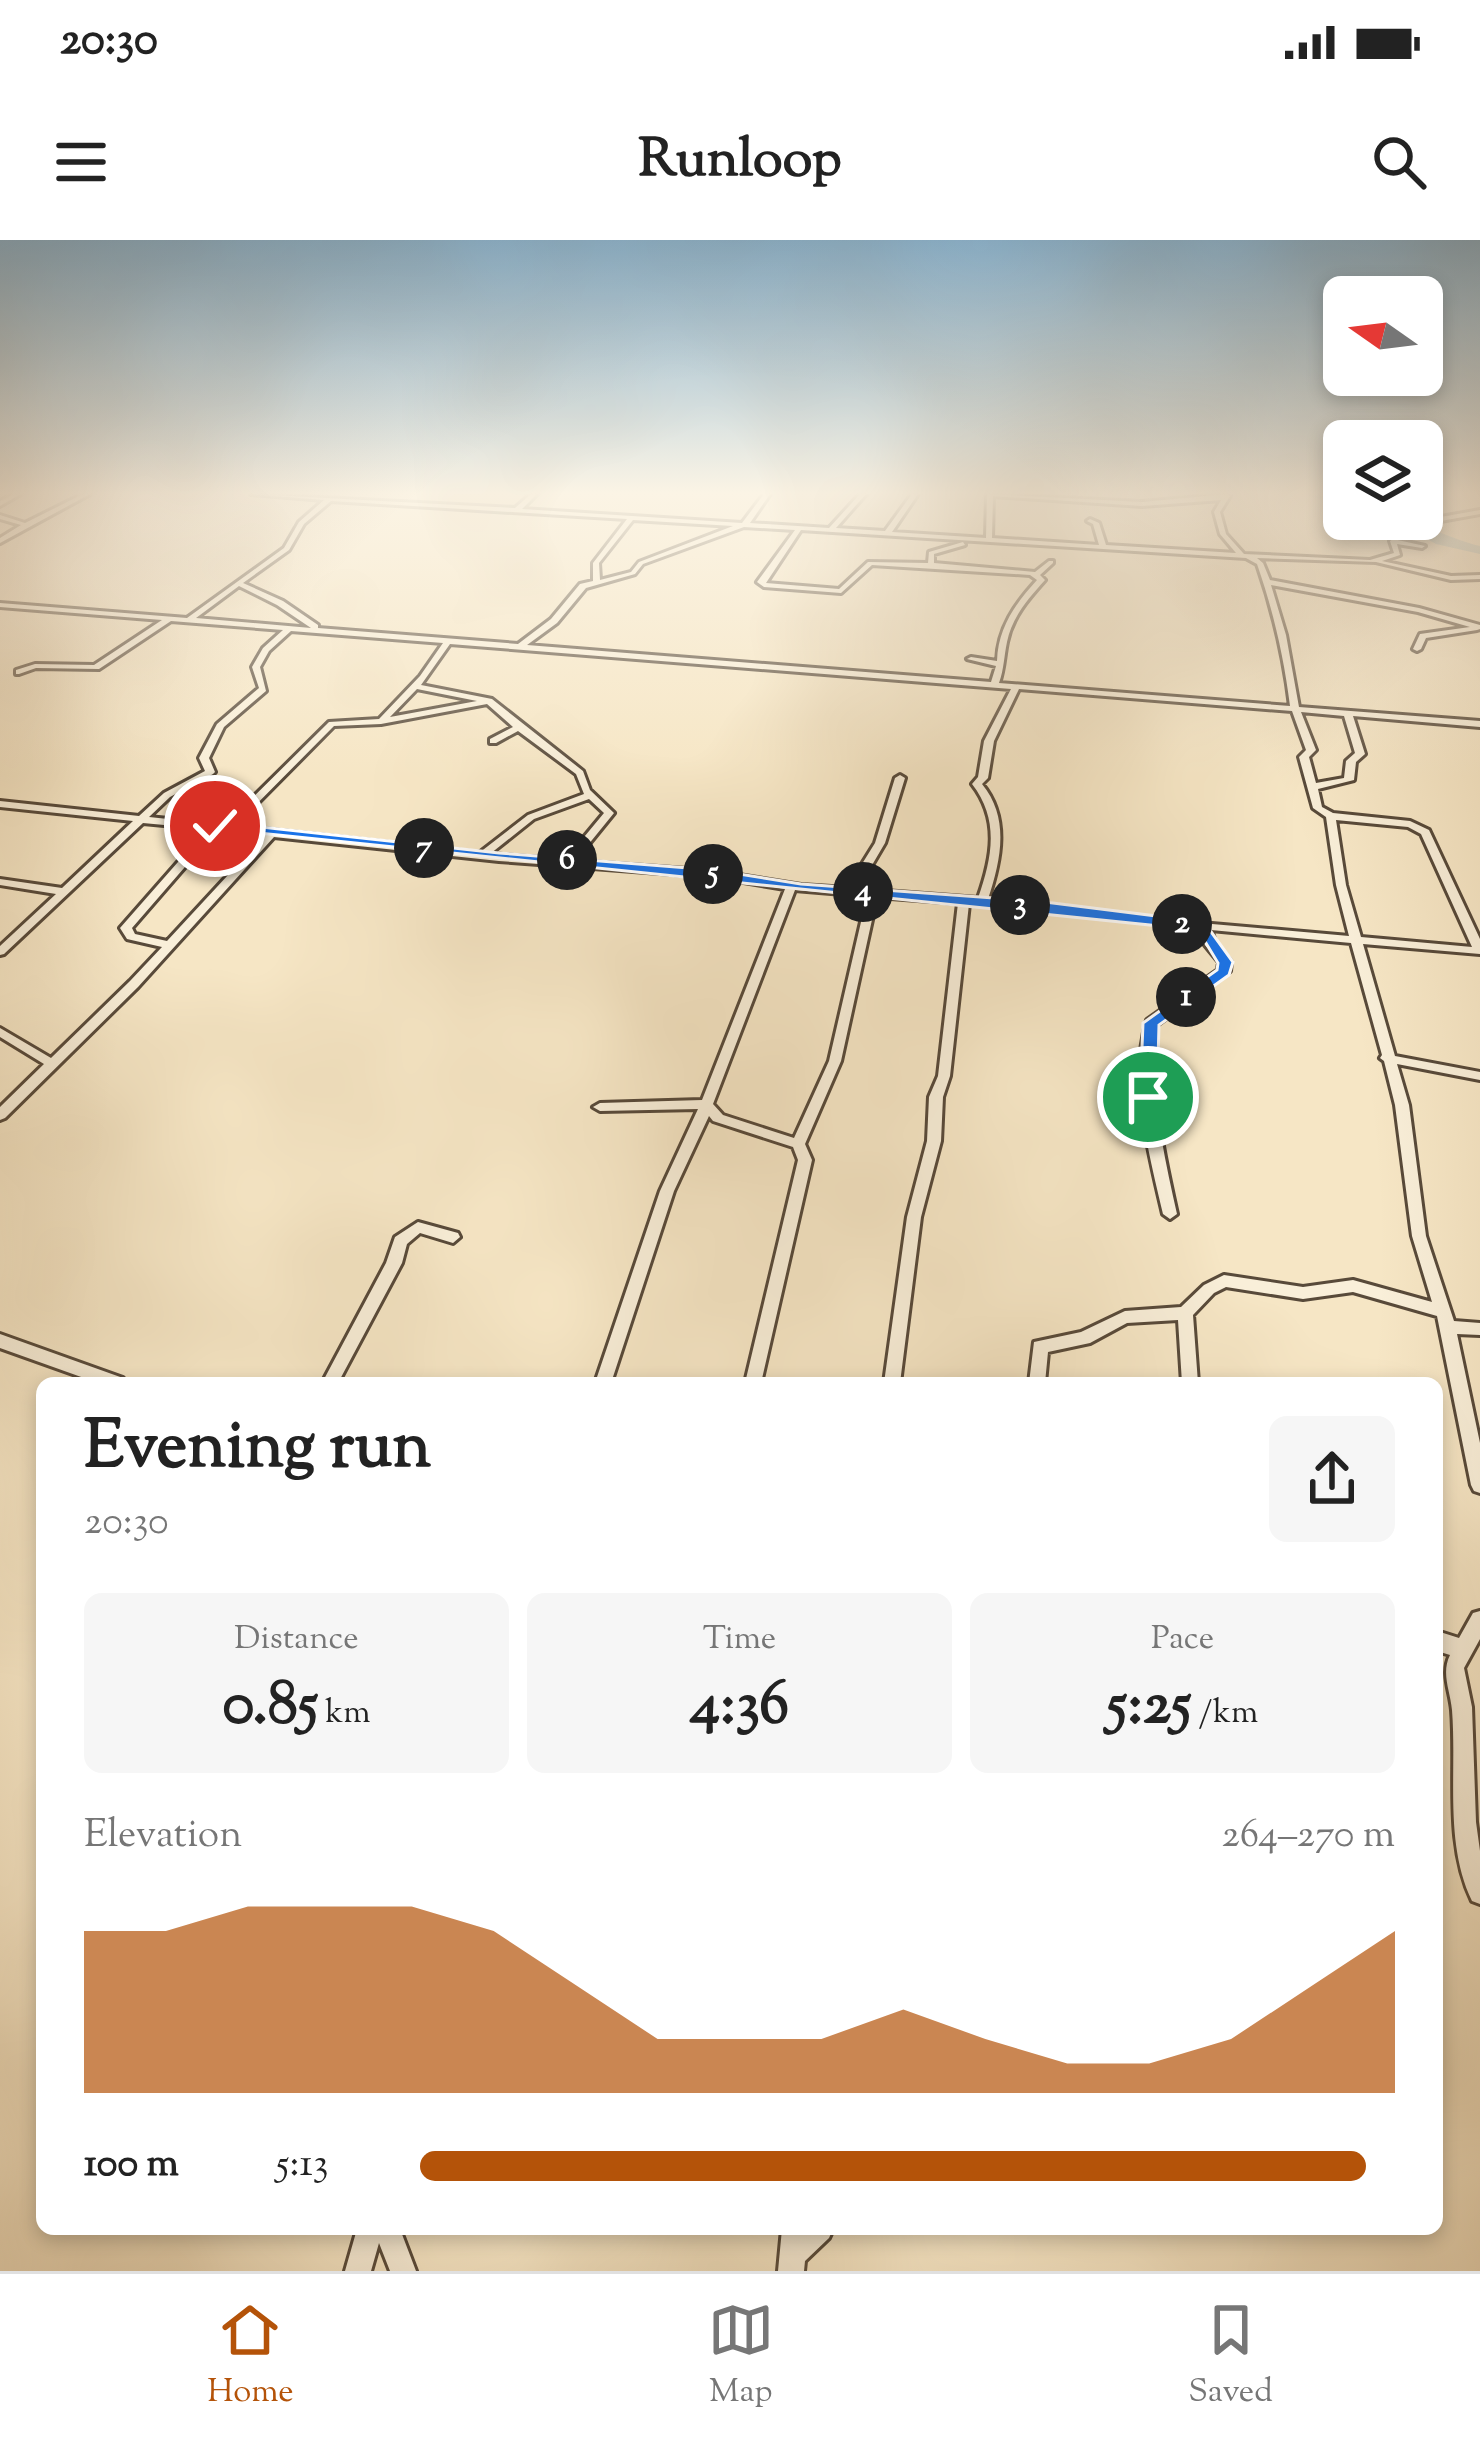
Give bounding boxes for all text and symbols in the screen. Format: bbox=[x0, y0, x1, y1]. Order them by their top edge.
text: 20:30 bbox=[60, 10, 158, 75]
text: Runloop bbox=[638, 123, 842, 201]
icon: menu bbox=[48, 129, 114, 195]
icon: search bbox=[1366, 129, 1432, 195]
north arrow bbox=[1323, 276, 1443, 396]
map controls bbox=[1323, 276, 1443, 540]
button: layers bbox=[1323, 420, 1443, 540]
pin bbox=[164, 775, 266, 877]
icon: check bbox=[182, 793, 248, 859]
pin: 7 bbox=[394, 818, 454, 878]
text: 7 bbox=[416, 824, 432, 872]
pin: 6 bbox=[537, 830, 597, 890]
text: 6 bbox=[559, 836, 575, 884]
pin: 5 bbox=[683, 844, 743, 904]
text: 5 bbox=[707, 850, 719, 898]
pin: 4 bbox=[833, 862, 893, 922]
text: 4 bbox=[855, 868, 871, 916]
pin: 3 bbox=[990, 875, 1050, 935]
text: 3 bbox=[1013, 881, 1027, 929]
pin: 2 bbox=[1152, 894, 1212, 954]
text: 2 bbox=[1174, 900, 1190, 948]
pin: 1 bbox=[1156, 967, 1216, 1027]
text: 1 bbox=[1180, 973, 1192, 1021]
pin bbox=[1097, 1046, 1199, 1148]
icon: arrive bbox=[1115, 1064, 1181, 1130]
text: Evening run bbox=[84, 1403, 431, 1498]
button: share bbox=[1269, 1416, 1395, 1542]
text: 20:30 bbox=[84, 1496, 169, 1552]
text: Distance bbox=[234, 1616, 359, 1664]
text: Time bbox=[703, 1616, 776, 1664]
text: Pace bbox=[1151, 1616, 1214, 1664]
text: 0.85 bbox=[222, 1664, 318, 1751]
text: 4:36 bbox=[690, 1664, 789, 1751]
text: 5:25 bbox=[1107, 1664, 1192, 1751]
text: km bbox=[318, 1690, 371, 1738]
text: /km bbox=[1192, 1690, 1258, 1738]
text: Elevation bbox=[84, 1809, 242, 1865]
text: 264–270 m bbox=[1221, 1809, 1395, 1865]
text: 100 m bbox=[84, 2138, 179, 2194]
text: 5:13 bbox=[276, 2138, 329, 2194]
tab: Home bbox=[207, 2297, 294, 2417]
tab: Map bbox=[708, 2297, 774, 2417]
tab: Saved bbox=[1188, 2297, 1273, 2417]

